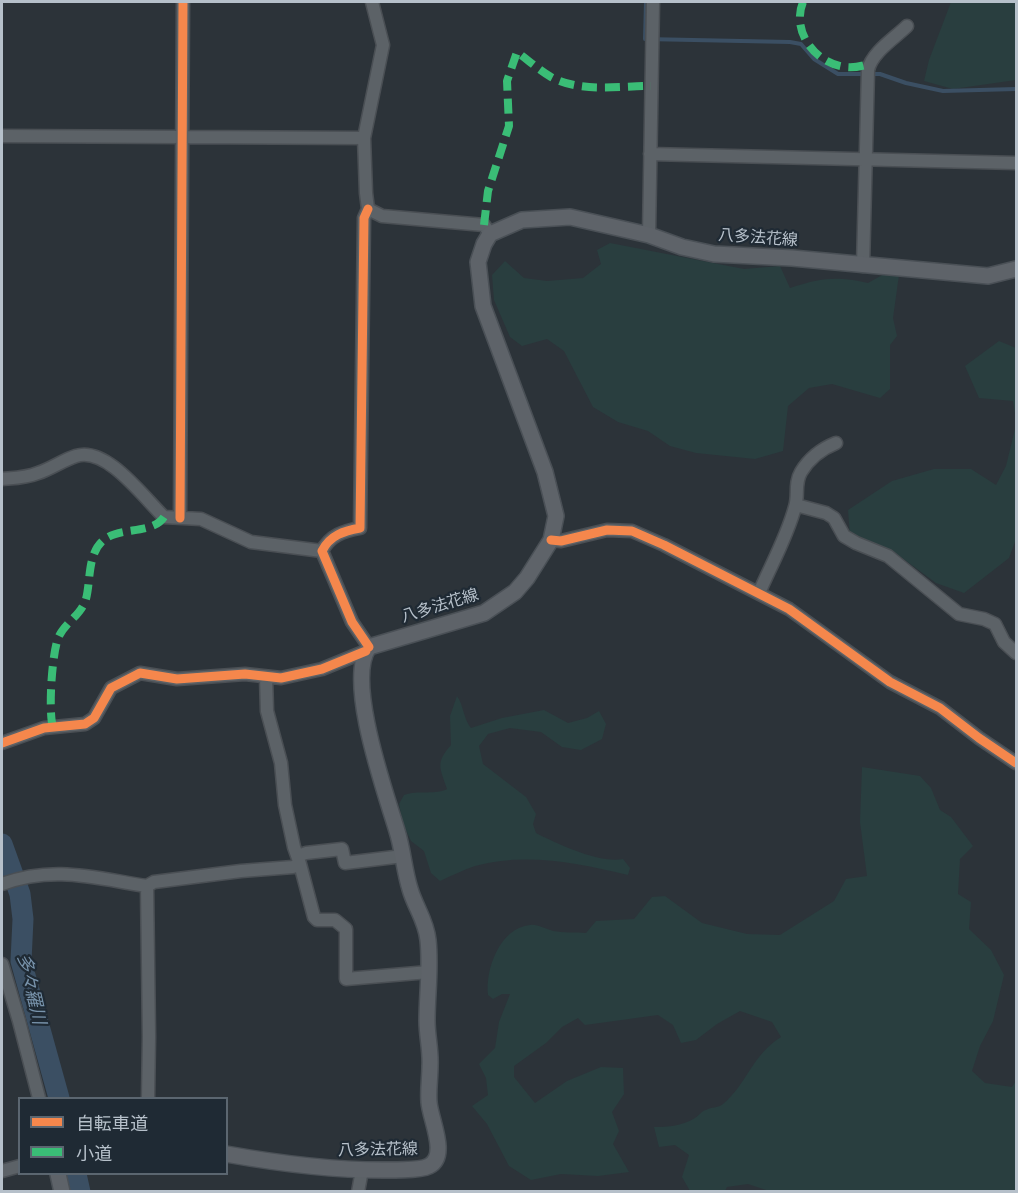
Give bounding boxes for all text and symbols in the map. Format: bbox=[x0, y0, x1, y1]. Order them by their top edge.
street label: 八多法花線 bbox=[717, 226, 799, 250]
street label: 八多法花線 bbox=[399, 585, 481, 627]
water label: 多々羅川 bbox=[12, 951, 50, 1027]
legend bbox=[18, 1097, 228, 1175]
text: 自転車道 bbox=[76, 1112, 148, 1135]
street label: 八多法花線 bbox=[338, 1140, 418, 1160]
text: 小道 bbox=[76, 1142, 112, 1165]

